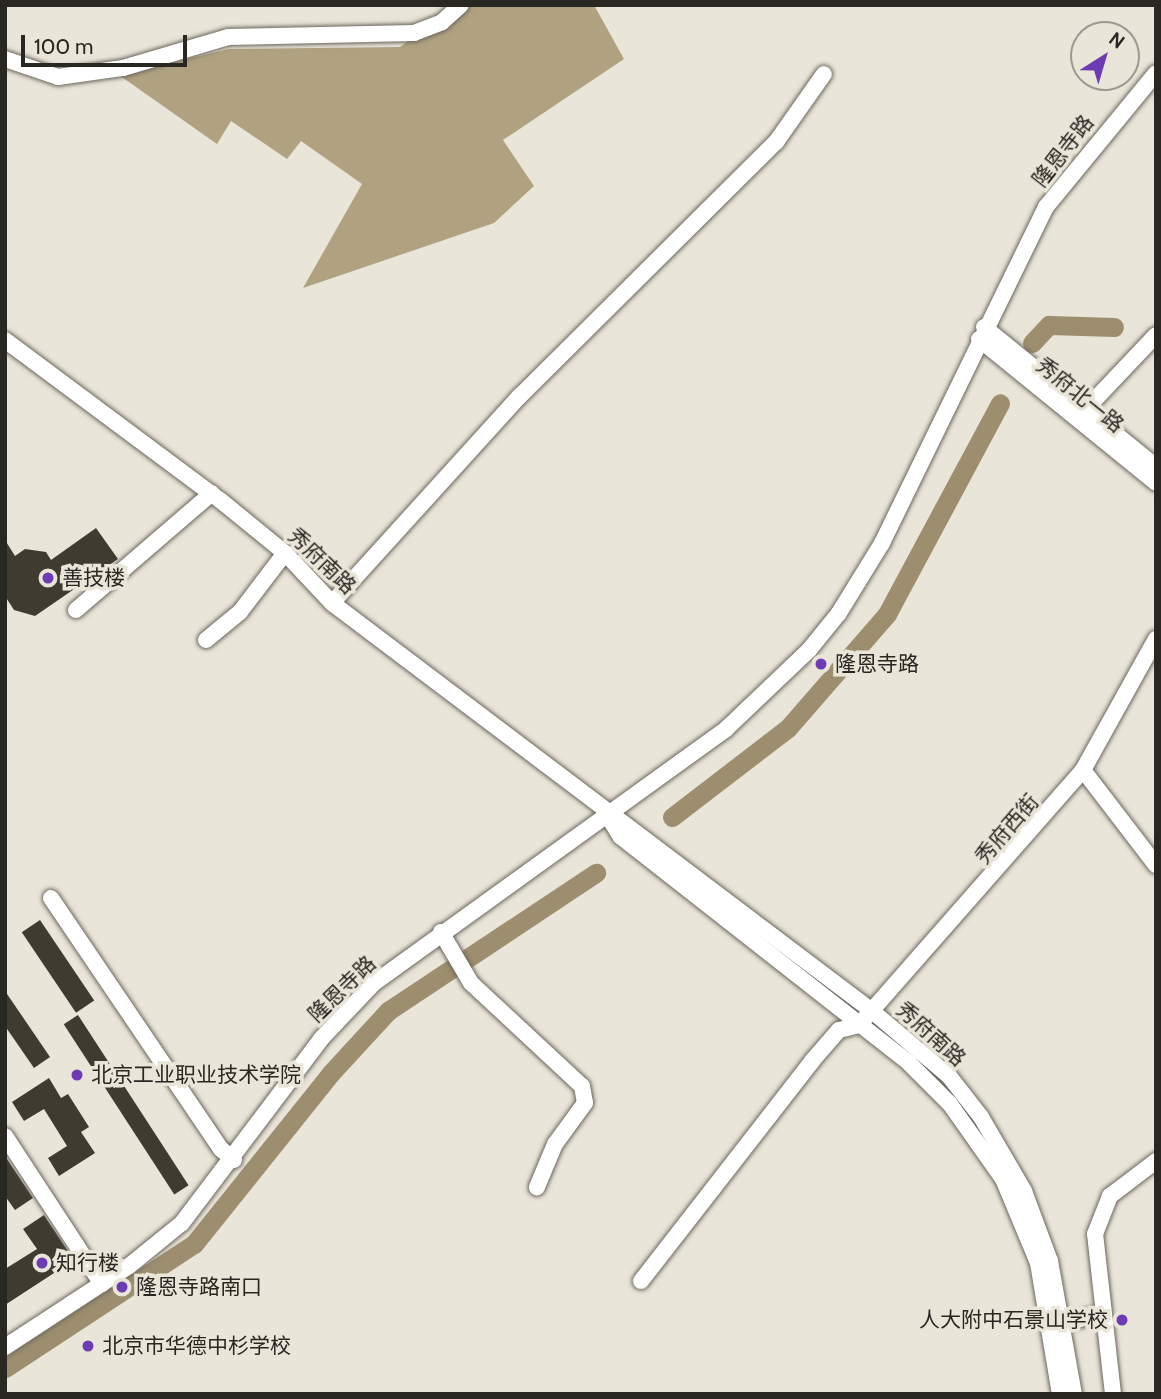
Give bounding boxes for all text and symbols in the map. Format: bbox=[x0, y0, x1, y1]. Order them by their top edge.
scale bar bbox=[24, 21, 191, 65]
north arrow bbox=[1070, 21, 1140, 91]
text: N bbox=[1104, 27, 1129, 54]
text: 100 m bbox=[34, 34, 93, 59]
street label: 隆恩寺路 bbox=[1027, 110, 1099, 192]
street label: 秀府北一路 bbox=[1031, 352, 1129, 438]
street label: 秀府南路 bbox=[283, 523, 361, 599]
place label: 善技楼 bbox=[62, 565, 125, 591]
marker: 善技楼 bbox=[40, 570, 56, 586]
place label: 隆恩寺路 bbox=[835, 651, 919, 677]
marker: 隆恩寺路 bbox=[813, 656, 829, 672]
street label: 秀府西街 bbox=[970, 789, 1044, 869]
street label: 隆恩寺路 bbox=[303, 951, 381, 1027]
street label: 秀府南路 bbox=[891, 997, 971, 1071]
place label: 北京工业职业技术学院 bbox=[91, 1062, 301, 1088]
marker: 北京工业职业技术学院 bbox=[69, 1067, 85, 1083]
place label: 知行楼 bbox=[56, 1250, 119, 1276]
marker: 知行楼 bbox=[34, 1255, 50, 1271]
place label: 隆恩寺路南口 bbox=[136, 1274, 262, 1300]
marker: 隆恩寺路南口 bbox=[114, 1279, 130, 1295]
place label: 人大附中石景山学校 bbox=[919, 1307, 1108, 1333]
marker: 人大附中石景山学校 bbox=[1114, 1312, 1130, 1328]
place label: 北京市华德中杉学校 bbox=[102, 1333, 291, 1359]
marker: 北京市华德中杉学校 bbox=[80, 1338, 96, 1354]

